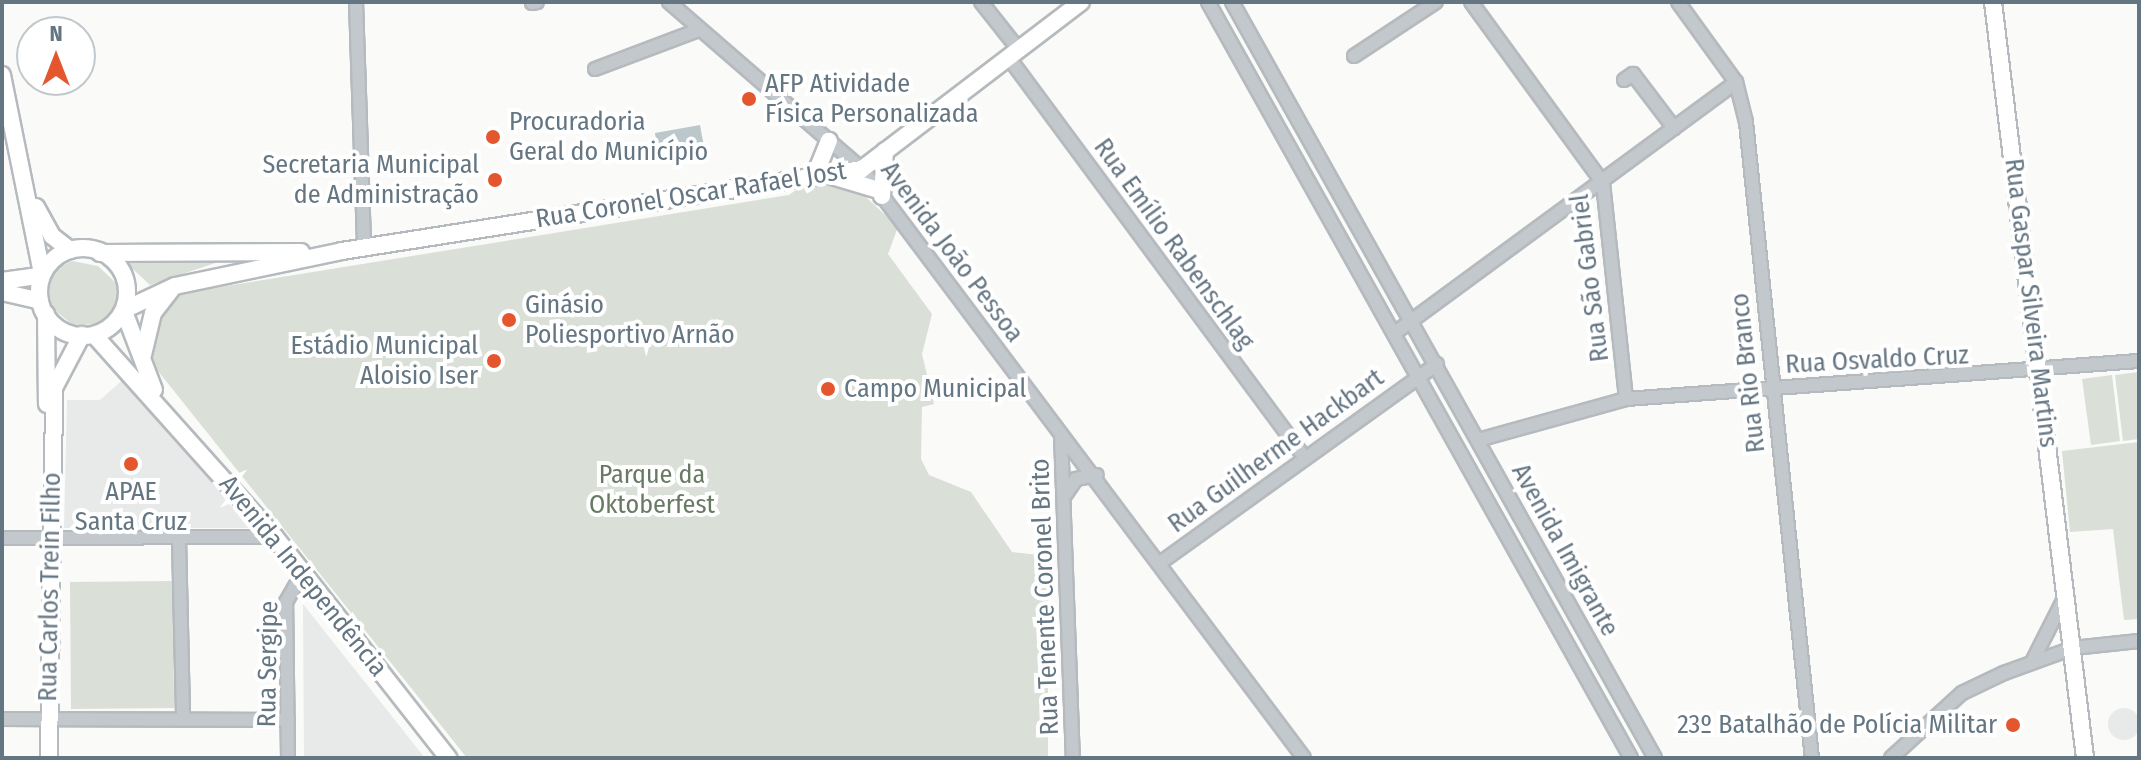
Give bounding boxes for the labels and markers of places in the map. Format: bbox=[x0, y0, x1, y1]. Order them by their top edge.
place label: AFP Atividade Física Personalizada bbox=[765, 68, 978, 130]
marker: AFP Atividade Física Personalizada bbox=[740, 90, 758, 108]
place label: Procuradoria Geral do Município bbox=[509, 106, 708, 168]
marker: Procuradoria Geral do Município bbox=[484, 128, 502, 146]
place label: Secretaria Municipal de Administração bbox=[262, 149, 479, 210]
marker: Secretaria Municipal de Administração bbox=[486, 171, 504, 189]
place label: Ginásio Poliesportivo Arnão bbox=[525, 289, 735, 350]
marker: Ginásio Poliesportivo Arnão bbox=[500, 311, 518, 329]
place label: Estádio Municipal Aloisio Iser bbox=[291, 330, 478, 392]
marker: Estádio Municipal Aloisio Iser bbox=[485, 352, 503, 370]
place label: Campo Municipal bbox=[844, 373, 1026, 405]
marker: Campo Municipal bbox=[819, 380, 837, 398]
marker: APAE Santa Cruz bbox=[122, 455, 140, 473]
place label: APAE Santa Cruz bbox=[75, 476, 187, 538]
place label: 23º Batalhão de Polícia Militar bbox=[1677, 709, 1997, 741]
marker: 23º Batalhão de Polícia Militar bbox=[2004, 716, 2022, 734]

